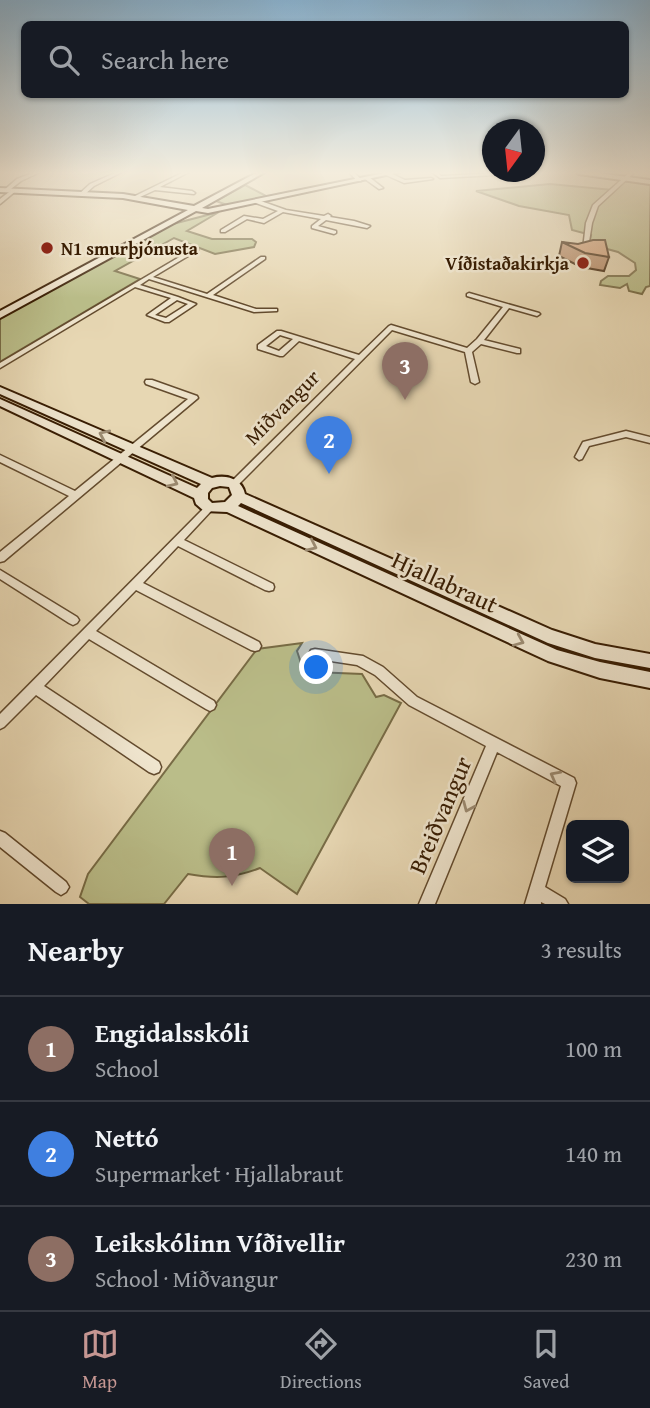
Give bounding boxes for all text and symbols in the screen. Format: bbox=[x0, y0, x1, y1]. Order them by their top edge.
search box bbox=[21, 21, 629, 98]
text: Search here bbox=[101, 40, 229, 79]
icon: search bbox=[45, 41, 83, 79]
north arrow bbox=[482, 119, 545, 182]
place label: N1 smurþjónusta bbox=[61, 235, 199, 262]
marker: N1 smurþjónusta bbox=[39, 240, 55, 256]
place label: Víðistaðakirkja bbox=[445, 250, 570, 277]
marker: Víðistaðakirkja bbox=[575, 255, 591, 271]
pin: 3 bbox=[382, 342, 428, 400]
street label: Miðvangur bbox=[237, 362, 327, 452]
pin: 2 bbox=[306, 416, 352, 474]
one-way arrow bbox=[99, 429, 111, 443]
one-way arrow bbox=[166, 474, 178, 488]
one-way arrow bbox=[305, 538, 317, 552]
street label: Hjallabraut bbox=[386, 542, 504, 622]
one-way arrow bbox=[511, 633, 524, 647]
your location bbox=[299, 650, 333, 684]
street label: Breiðvangur bbox=[400, 751, 480, 879]
one-way arrow bbox=[550, 771, 562, 784]
one-way arrow bbox=[462, 800, 476, 812]
map controls bbox=[566, 820, 629, 883]
button: layers bbox=[566, 820, 629, 883]
pin: 1 bbox=[209, 828, 255, 886]
text: Nearby bbox=[28, 928, 124, 972]
text: 3 results bbox=[541, 933, 622, 966]
text: Engidalsskóli bbox=[95, 1013, 249, 1052]
text: 1 bbox=[45, 1032, 57, 1065]
text: 100 m bbox=[565, 1032, 622, 1065]
text: School bbox=[95, 1052, 159, 1085]
text: Nettó bbox=[95, 1118, 159, 1157]
text: 2 bbox=[45, 1137, 57, 1170]
text: 140 m bbox=[565, 1137, 622, 1170]
text: Supermarket · Hjallabraut bbox=[95, 1157, 343, 1190]
text: Leikskólinn Víðivellir bbox=[95, 1223, 345, 1262]
text: 3 bbox=[45, 1242, 57, 1275]
text: 230 m bbox=[565, 1242, 622, 1275]
text: School · Miðvangur bbox=[95, 1262, 278, 1295]
tab: Map bbox=[81, 1325, 119, 1395]
tab: Directions bbox=[280, 1325, 362, 1395]
tab: Saved bbox=[523, 1325, 569, 1395]

